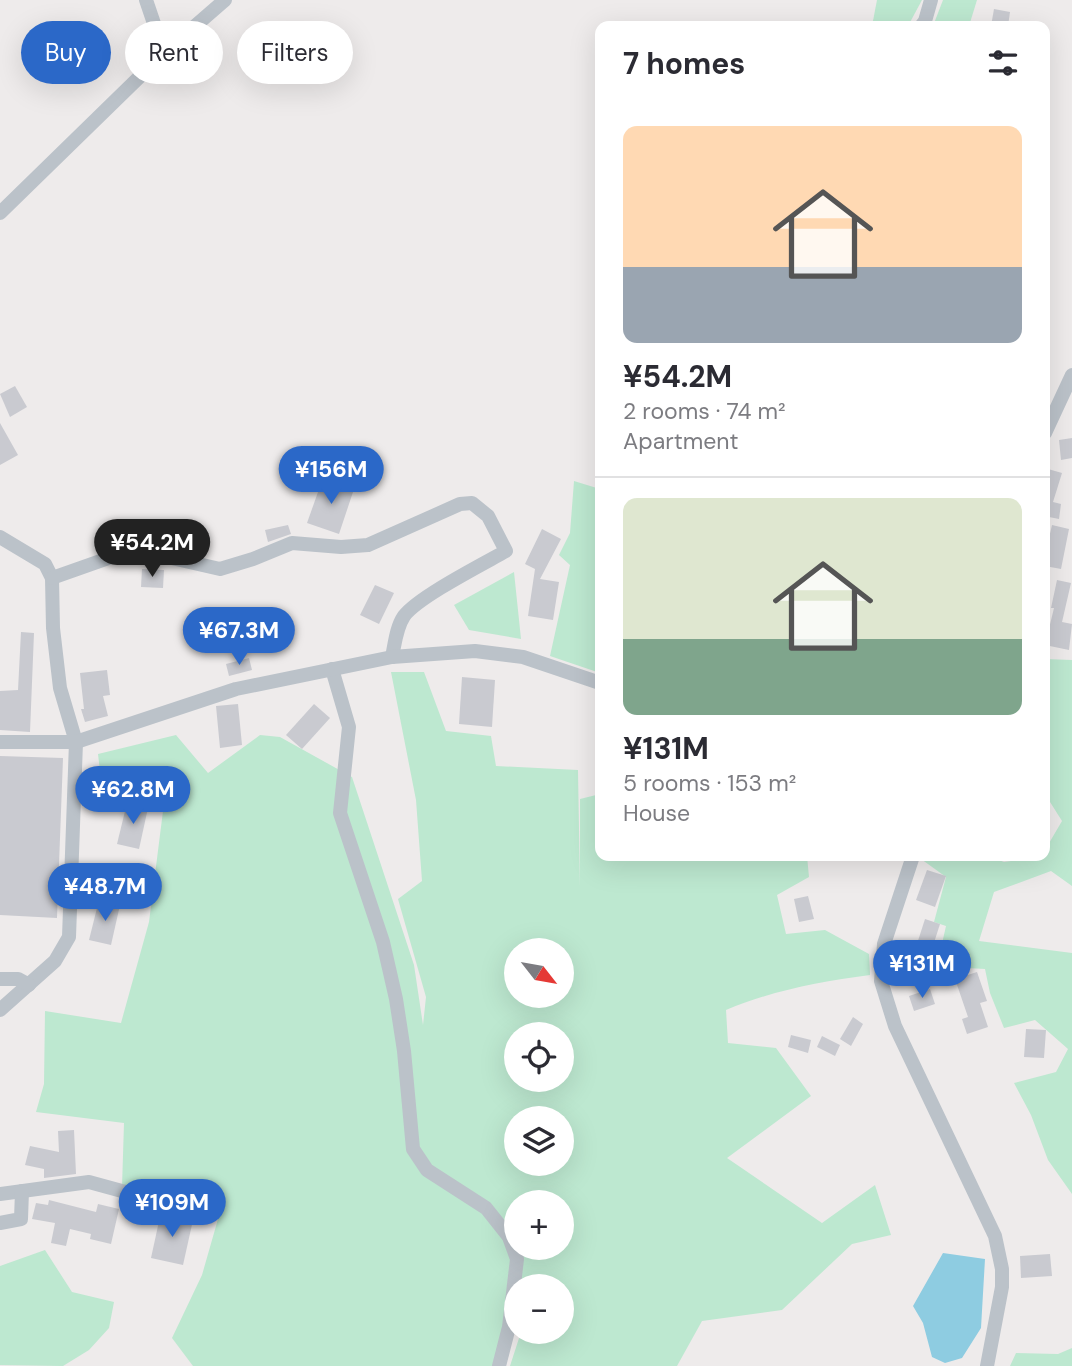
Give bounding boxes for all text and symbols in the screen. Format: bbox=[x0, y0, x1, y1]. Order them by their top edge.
chip: Buy bbox=[21, 21, 111, 84]
chip: Rent bbox=[125, 21, 223, 84]
chip: Filters bbox=[237, 21, 353, 84]
text: 7 homes bbox=[623, 44, 745, 83]
icon: filters bbox=[984, 44, 1022, 82]
icon: home bbox=[760, 171, 886, 297]
text: ¥54.2M bbox=[623, 357, 732, 396]
text: 2 rooms · 74 m² bbox=[623, 396, 786, 426]
text: Apartment bbox=[623, 426, 738, 456]
pin: ¥156M bbox=[282, 447, 380, 506]
text: ¥156M bbox=[295, 454, 367, 484]
pin: ¥54.2M bbox=[95, 520, 209, 579]
text: ¥54.2M bbox=[110, 527, 194, 557]
icon: home bbox=[760, 543, 886, 669]
pin: ¥67.3M bbox=[182, 608, 296, 667]
text: ¥67.3M bbox=[199, 615, 279, 645]
text: ¥131M bbox=[623, 729, 709, 768]
pin: ¥62.8M bbox=[76, 766, 190, 826]
text: 5 rooms · 153 m² bbox=[623, 768, 796, 798]
text: ¥62.8M bbox=[91, 774, 175, 804]
text: House bbox=[623, 798, 690, 828]
pin: ¥48.7M bbox=[48, 864, 162, 923]
text: ¥48.7M bbox=[64, 871, 146, 901]
north arrow bbox=[504, 938, 574, 1008]
map controls bbox=[504, 938, 574, 1344]
pin: ¥131M bbox=[873, 940, 971, 1000]
text: ¥131M bbox=[889, 948, 955, 978]
button: locate bbox=[504, 1022, 574, 1092]
button: layers bbox=[504, 1106, 574, 1176]
pin: ¥109M bbox=[123, 1180, 221, 1239]
text: ¥109M bbox=[135, 1187, 209, 1217]
button: + bbox=[504, 1190, 574, 1260]
button: − bbox=[504, 1274, 574, 1344]

